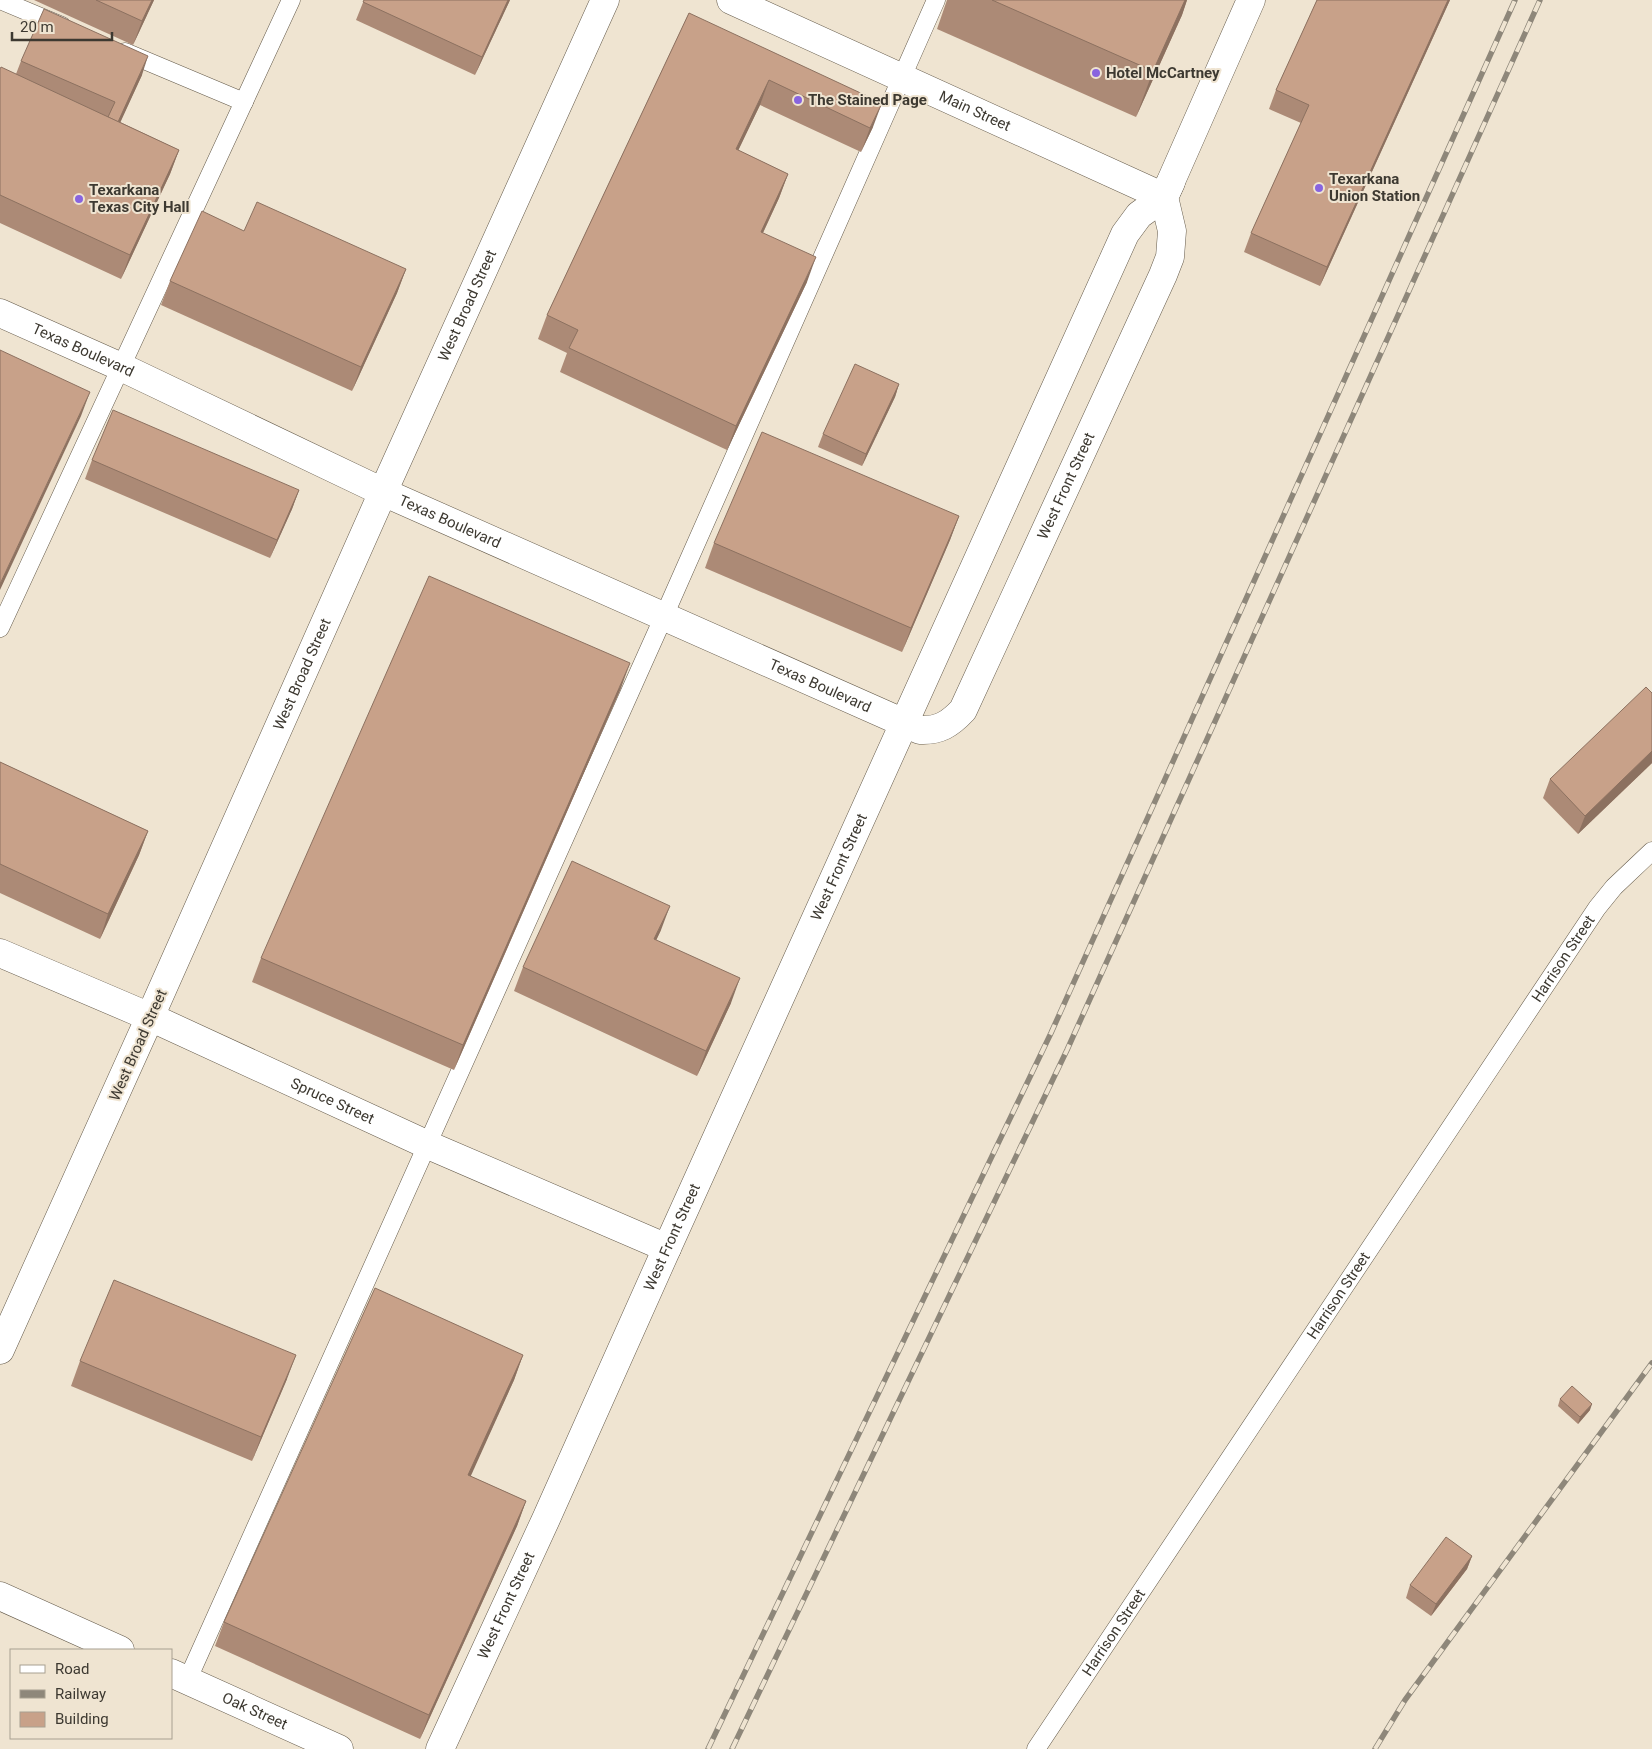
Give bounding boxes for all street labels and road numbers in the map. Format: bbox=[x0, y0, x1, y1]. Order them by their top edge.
street label: Main Street bbox=[936, 87, 1014, 135]
street label: West Broad Street bbox=[434, 247, 500, 364]
street label: Texas Boulevard bbox=[29, 319, 137, 381]
street label: West Front Street bbox=[1034, 430, 1098, 542]
street label: Texas Boulevard bbox=[396, 491, 504, 552]
street label: West Broad Street bbox=[269, 616, 335, 733]
street label: Texas Boulevard bbox=[766, 655, 874, 716]
street label: West Front Street bbox=[807, 811, 871, 924]
street label: Harrison Street bbox=[1528, 912, 1599, 1006]
street label: West Broad Street bbox=[105, 986, 171, 1104]
street label: Spruce Street bbox=[288, 1074, 377, 1128]
street label: West Front Street bbox=[640, 1181, 704, 1294]
street label: Harrison Street bbox=[1303, 1249, 1374, 1342]
street label: West Front Street bbox=[474, 1549, 539, 1662]
street label: Harrison Street bbox=[1078, 1586, 1149, 1679]
street label: Oak Street bbox=[219, 1688, 290, 1733]

